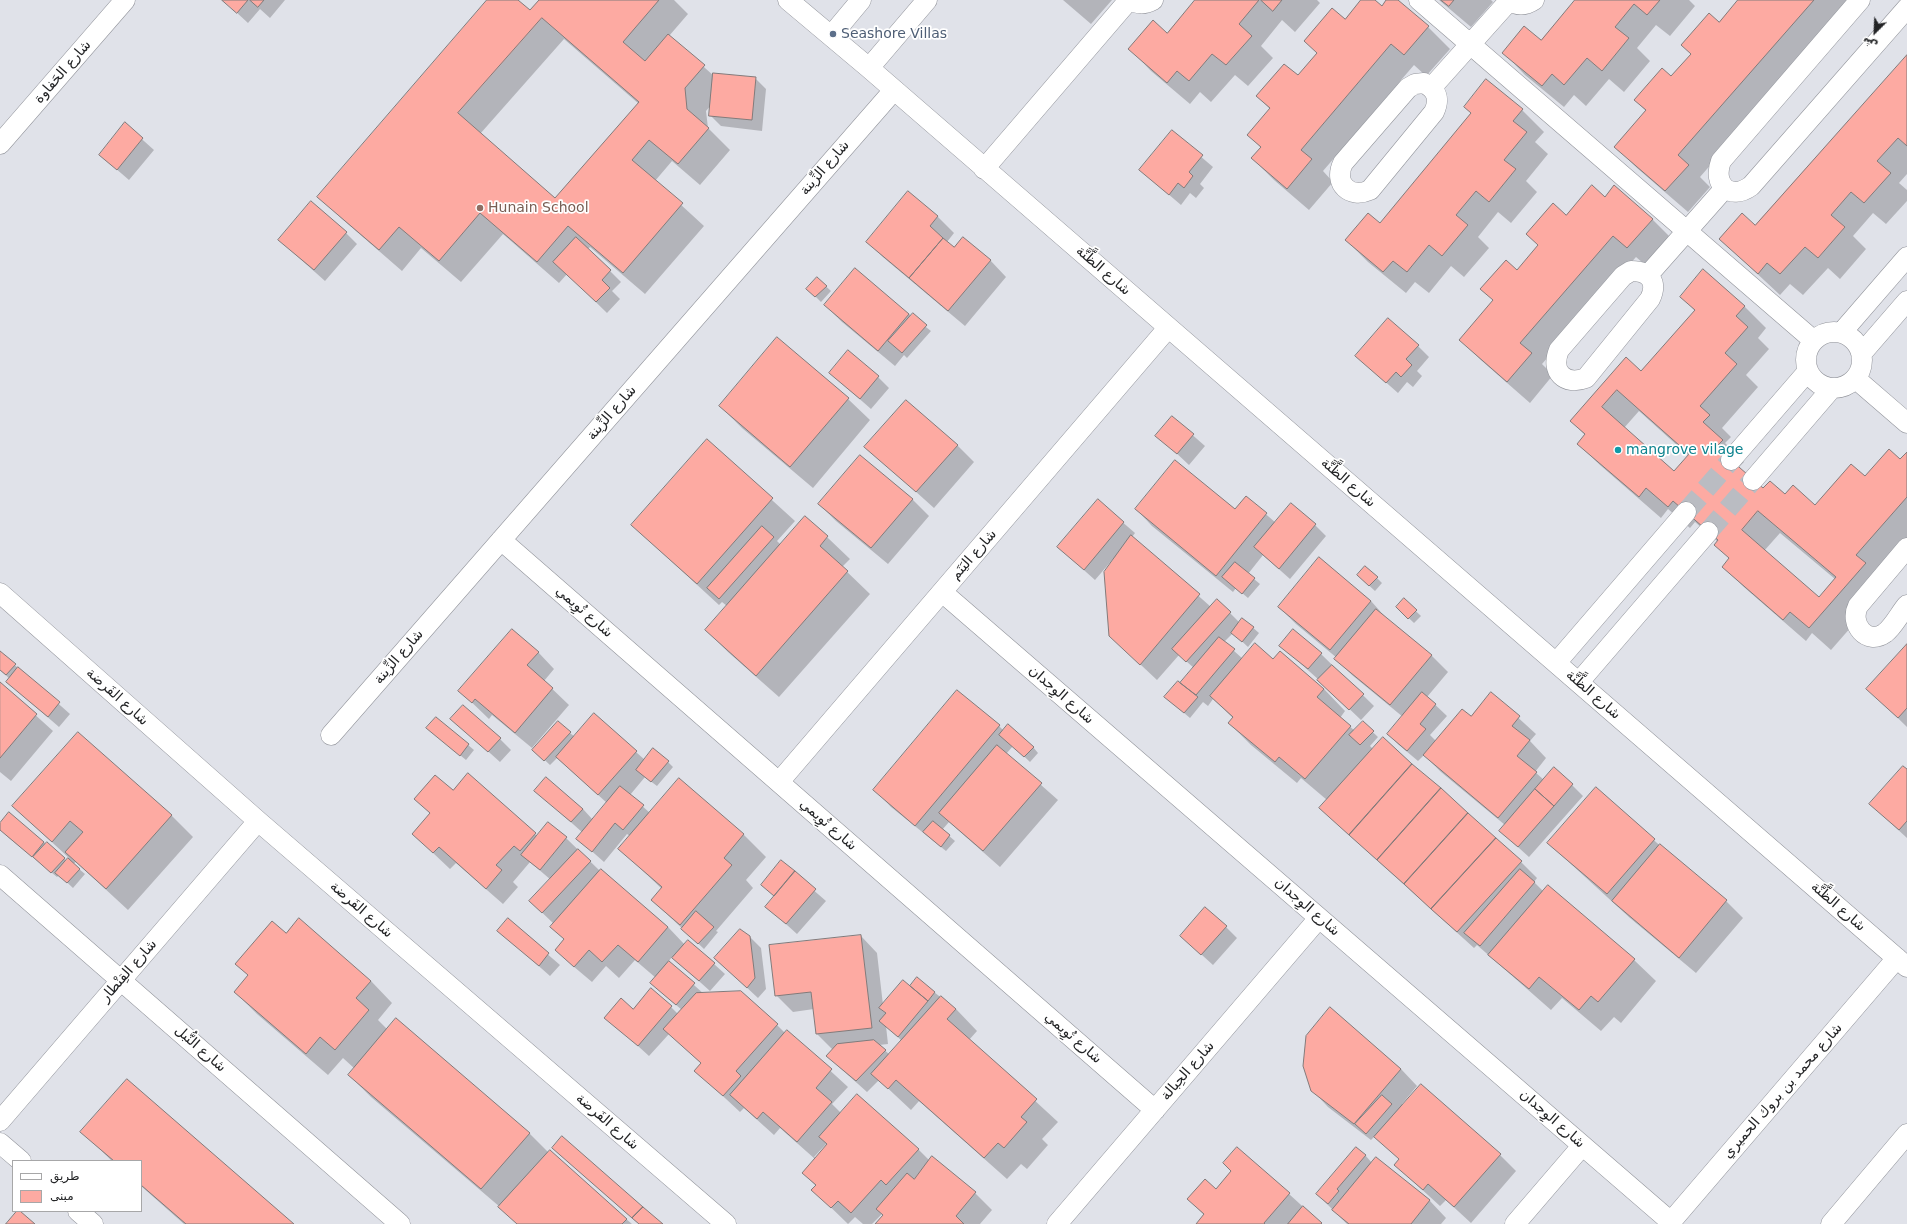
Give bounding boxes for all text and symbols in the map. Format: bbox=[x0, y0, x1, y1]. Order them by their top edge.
north arrow bbox=[1855, 12, 1895, 52]
place label: Seashore Villas bbox=[841, 26, 947, 42]
marker: Seashore Villas bbox=[828, 29, 838, 39]
text: ش bbox=[1860, 34, 1879, 52]
street label: شارع الحَفاوة bbox=[31, 37, 95, 107]
street label: شارع الزِّينة bbox=[797, 137, 853, 199]
place label: Hunain School bbox=[488, 200, 589, 216]
marker: Hunain School bbox=[475, 203, 485, 213]
street label: شارع الظَّنَّة bbox=[1072, 243, 1134, 299]
street label: شارع الزِّينة bbox=[584, 382, 640, 444]
place label: mangrove vilage bbox=[1626, 442, 1743, 458]
marker: mangrove vilage bbox=[1613, 445, 1623, 455]
street label: شارع الظَّنَّة bbox=[1317, 455, 1379, 511]
street label: شارع اليَنَم bbox=[947, 526, 1001, 584]
street label: شارع تُوِيمي bbox=[552, 583, 616, 641]
street label: شارع الزِّينة bbox=[371, 626, 427, 688]
street label: شارع الوِجدان bbox=[1025, 662, 1097, 728]
street label: شارع الفَرضة bbox=[82, 665, 152, 729]
street label: شارع الظَّنَّة bbox=[1562, 667, 1624, 723]
street label: شارع تُوِيمي bbox=[796, 796, 860, 854]
street label: شارع الوِجدان bbox=[1271, 874, 1343, 940]
street label: شارع الفَرضة bbox=[326, 878, 396, 942]
street label: شارع الظَّنَّة bbox=[1807, 879, 1869, 935]
street label: شارع القِنْطار bbox=[97, 936, 161, 1006]
street label: شارع تُوِيمي bbox=[1041, 1009, 1105, 1067]
street label: شارع محمد بن بروك الحميري bbox=[1720, 1020, 1846, 1162]
street label: شارع النُّبل bbox=[171, 1022, 229, 1076]
street label: شارع الحِبالة bbox=[1158, 1038, 1218, 1104]
street label: شارع الوِجدان bbox=[1516, 1086, 1588, 1152]
street label: شارع الفَرضة bbox=[572, 1090, 642, 1154]
legend bbox=[12, 1160, 142, 1212]
text: طريق bbox=[50, 1169, 80, 1183]
text: مبنى bbox=[50, 1189, 74, 1203]

